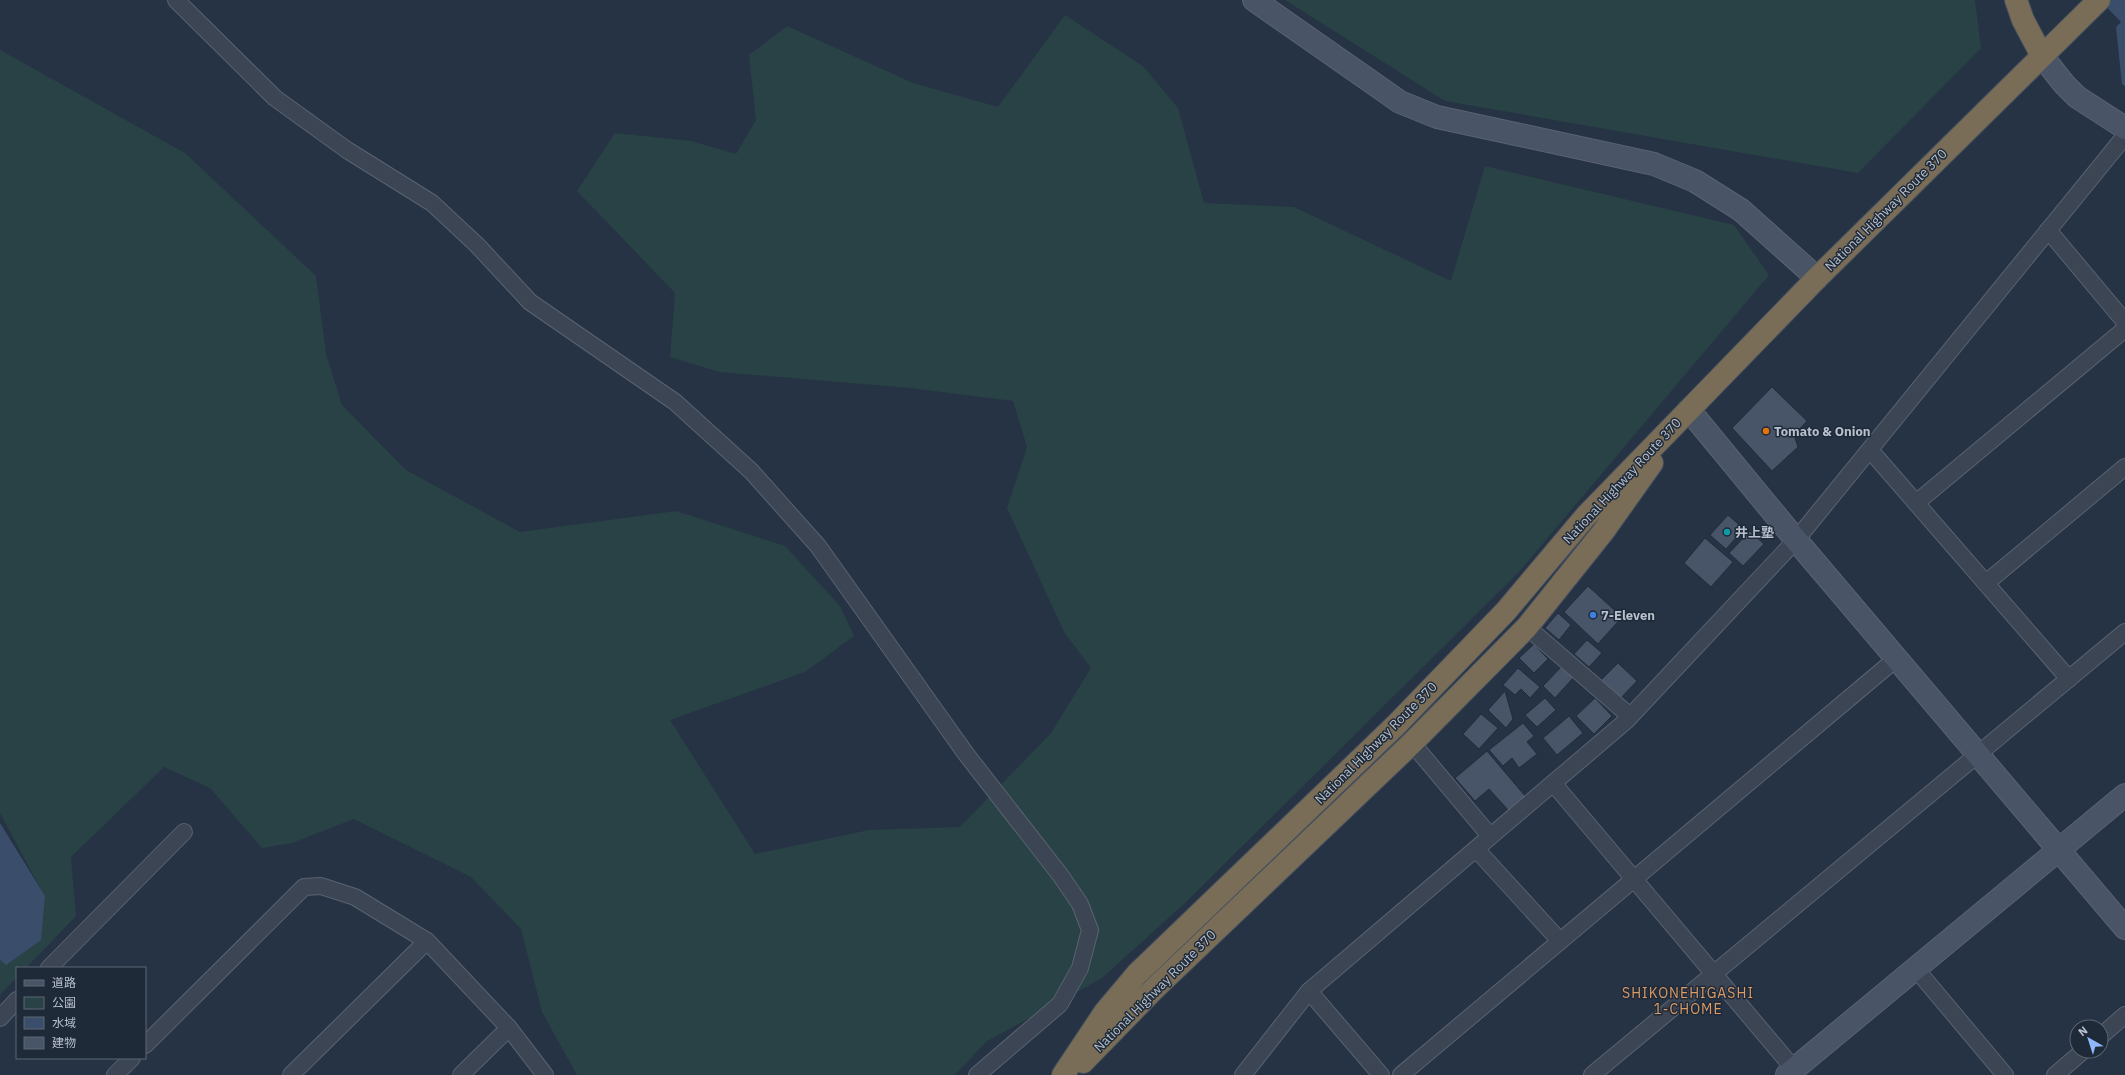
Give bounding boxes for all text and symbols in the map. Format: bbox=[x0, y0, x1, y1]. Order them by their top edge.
street label: National Highway Route 370 bbox=[1821, 145, 1951, 275]
street label: National Highway Route 370 bbox=[1559, 414, 1685, 547]
place label: Tomato & Onion bbox=[1774, 423, 1871, 440]
marker: Tomato & Onion bbox=[1761, 426, 1771, 436]
place label: 井上塾 bbox=[1735, 524, 1774, 541]
marker: 井上塾 bbox=[1722, 527, 1732, 537]
place label: 7-Eleven bbox=[1601, 607, 1655, 624]
marker: 7-Eleven bbox=[1588, 610, 1598, 620]
street label: National Highway Route 370 bbox=[1311, 678, 1441, 808]
street label: National Highway Route 370 bbox=[1090, 926, 1220, 1056]
legend bbox=[16, 967, 146, 1059]
text: 道路 bbox=[52, 975, 76, 990]
district label: SHIKONEHIGASHI 1-CHOME bbox=[1622, 984, 1754, 1018]
text: 公園 bbox=[52, 995, 76, 1010]
text: 水域 bbox=[52, 1015, 76, 1030]
north arrow bbox=[2069, 1019, 2109, 1059]
text: N bbox=[2075, 1023, 2090, 1039]
text: 建物 bbox=[52, 1035, 76, 1050]

